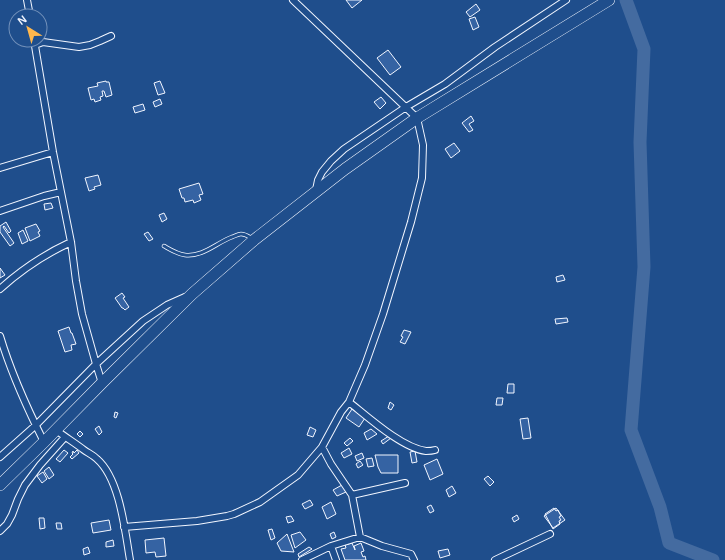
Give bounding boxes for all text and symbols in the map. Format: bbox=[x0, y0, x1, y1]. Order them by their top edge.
north arrow bbox=[8, 8, 48, 48]
text: N bbox=[15, 13, 29, 27]

